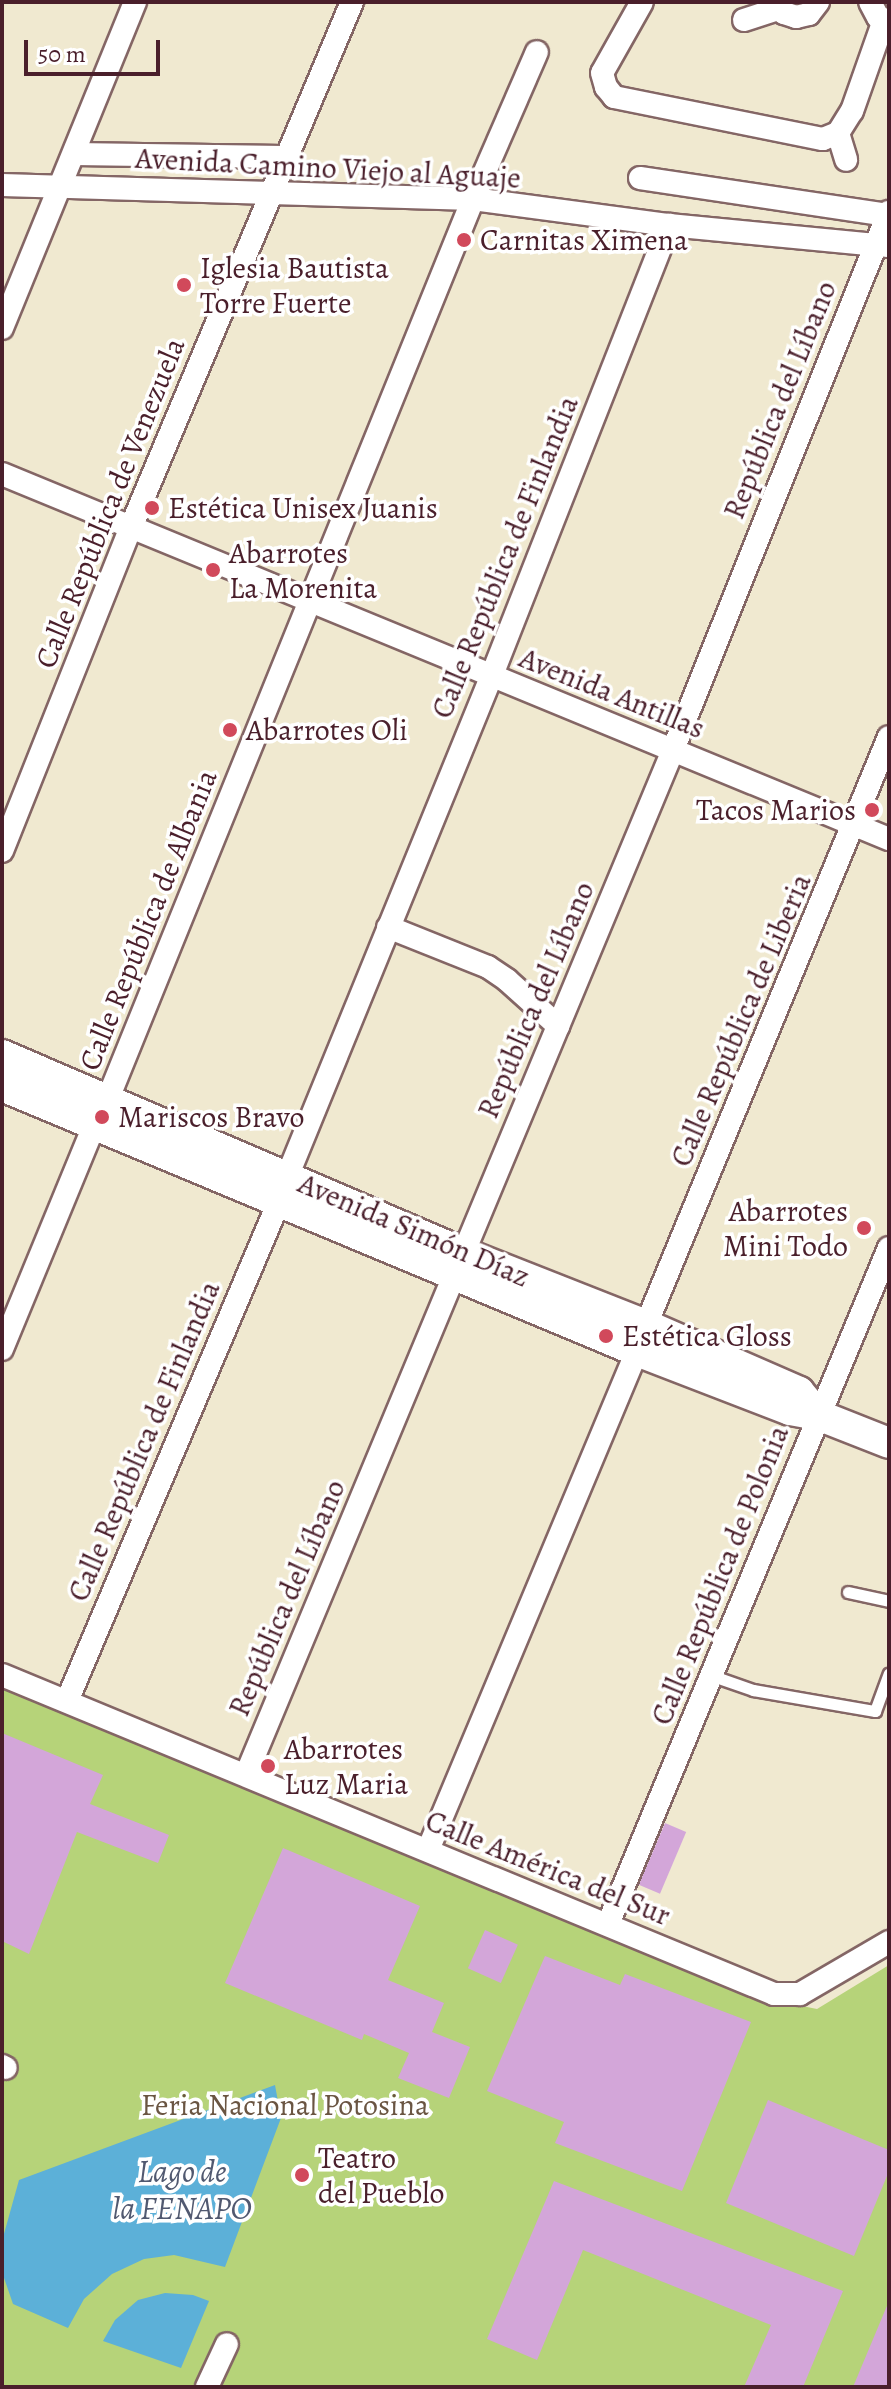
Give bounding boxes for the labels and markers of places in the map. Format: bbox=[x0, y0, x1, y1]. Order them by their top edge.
place label: Carnitas Ximena bbox=[480, 222, 688, 258]
marker: Carnitas Ximena bbox=[455, 231, 473, 249]
place label: Iglesia Bautista Torre Fuerte bbox=[200, 250, 389, 320]
marker: Iglesia Bautista Torre Fuerte bbox=[175, 276, 193, 294]
place label: Estética Unisex Juanis bbox=[168, 490, 438, 526]
marker: Estética Unisex Juanis bbox=[143, 499, 161, 517]
place label: Abarrotes La Morenita bbox=[229, 535, 377, 606]
marker: Abarrotes La Morenita bbox=[204, 561, 222, 579]
place label: Abarrotes Oli bbox=[246, 712, 408, 748]
marker: Abarrotes Oli bbox=[221, 721, 239, 739]
place label: Tacos Marios bbox=[696, 792, 856, 828]
marker: Tacos Marios bbox=[863, 801, 881, 819]
place label: Mariscos Bravo bbox=[118, 1099, 304, 1135]
marker: Mariscos Bravo bbox=[93, 1108, 111, 1126]
place label: Abarrotes Mini Todo bbox=[723, 1193, 848, 1264]
marker: Abarrotes Mini Todo bbox=[855, 1219, 873, 1237]
place label: Estética Gloss bbox=[622, 1318, 792, 1354]
marker: Estética Gloss bbox=[597, 1327, 615, 1345]
place label: Abarrotes Luz Maria bbox=[284, 1731, 408, 1802]
marker: Abarrotes Luz Maria bbox=[259, 1757, 277, 1775]
place label: Teatro del Pueblo bbox=[318, 2140, 445, 2210]
marker: Teatro del Pueblo bbox=[293, 2166, 311, 2184]

